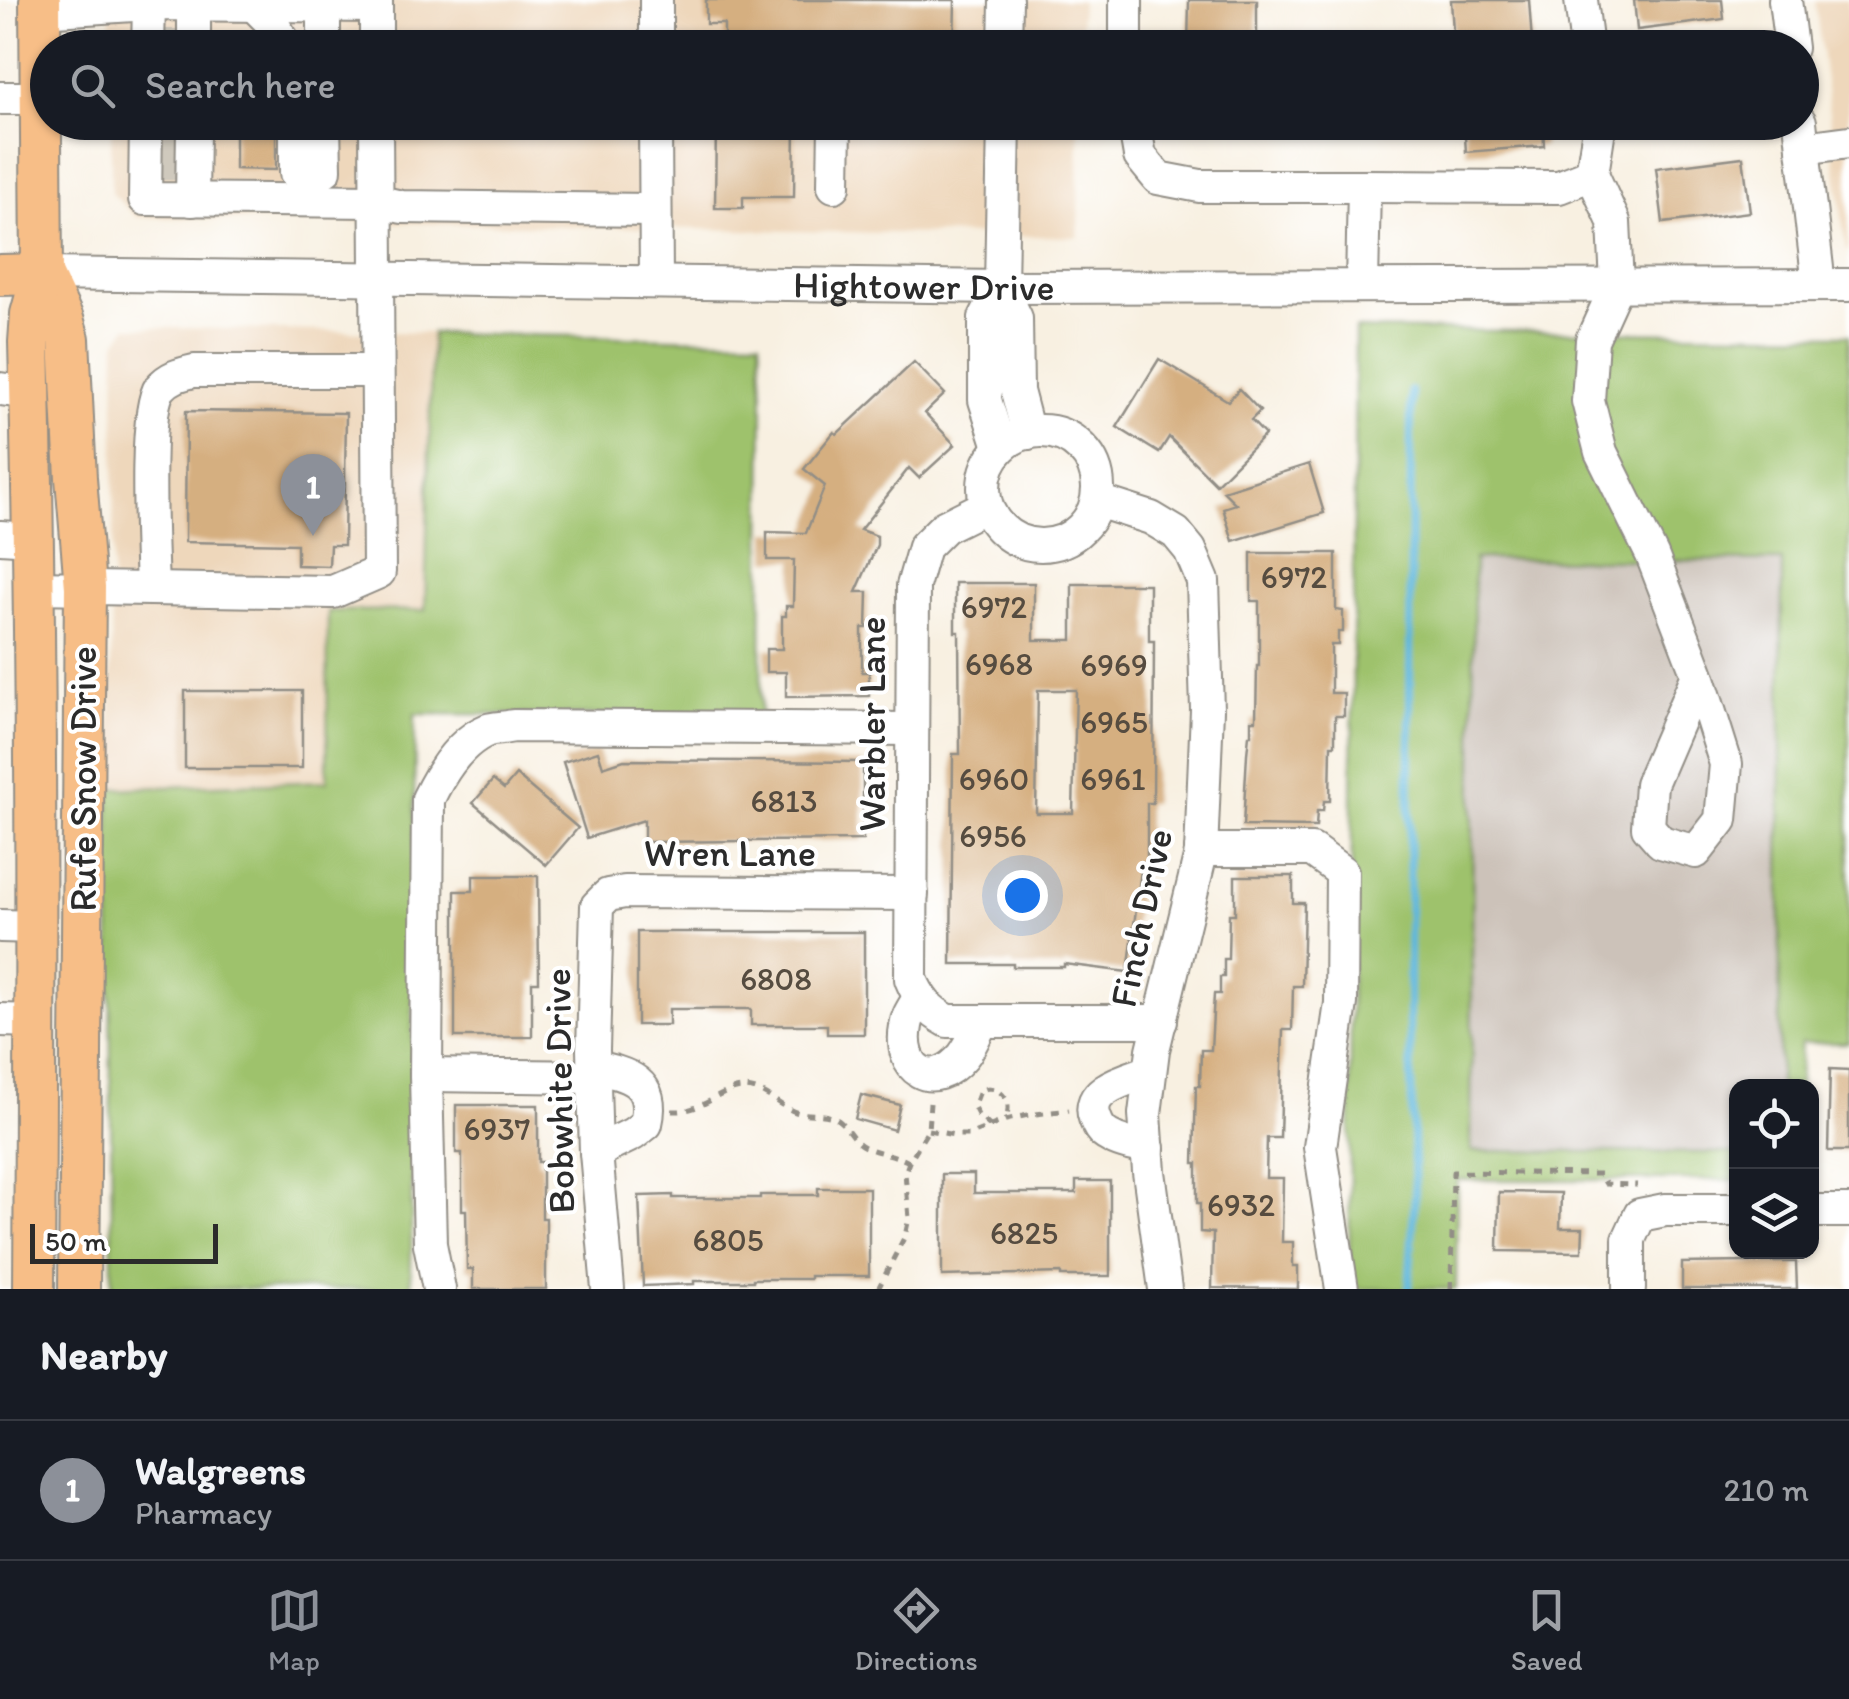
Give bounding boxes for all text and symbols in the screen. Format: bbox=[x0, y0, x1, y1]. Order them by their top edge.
search box bbox=[30, 30, 1819, 140]
icon: search bbox=[65, 58, 120, 113]
text: Search here bbox=[145, 62, 336, 108]
street label: Hightower Drive bbox=[793, 261, 1055, 310]
pin: 1 bbox=[280, 454, 346, 536]
house number: 6972 bbox=[1261, 558, 1327, 596]
house number: 6972 bbox=[961, 588, 1027, 626]
street label: Warbler Lane bbox=[849, 616, 895, 832]
house number: 6968 bbox=[965, 645, 1033, 683]
street label: Rufe Snow Drive bbox=[60, 646, 106, 912]
house number: 6969 bbox=[1080, 646, 1148, 684]
house number: 6965 bbox=[1080, 703, 1148, 741]
house number: 6960 bbox=[959, 760, 1029, 798]
house number: 6961 bbox=[1080, 760, 1146, 798]
house number: 6813 bbox=[751, 782, 817, 820]
house number: 6956 bbox=[959, 817, 1027, 855]
street label: Finch Drive bbox=[1100, 825, 1182, 1011]
street label: Wren Lane bbox=[644, 830, 816, 876]
your location bbox=[997, 870, 1048, 921]
house number: 6808 bbox=[740, 960, 812, 998]
street label: Bobwhite Drive bbox=[534, 968, 584, 1214]
map controls bbox=[1729, 1079, 1819, 1259]
button: locate bbox=[1729, 1079, 1819, 1169]
house number: 6937 bbox=[464, 1110, 531, 1148]
button: layers bbox=[1729, 1169, 1819, 1259]
house number: 6932 bbox=[1207, 1186, 1275, 1224]
house number: 6825 bbox=[990, 1214, 1058, 1252]
scale bar bbox=[30, 1219, 218, 1264]
house number: 6805 bbox=[693, 1221, 763, 1259]
text: 50 m bbox=[45, 1224, 107, 1258]
text: Nearby bbox=[40, 1329, 167, 1380]
text: Walgreens bbox=[135, 1448, 306, 1494]
text: 1 bbox=[65, 1471, 80, 1509]
text: 210 m bbox=[1723, 1471, 1809, 1509]
text: Pharmacy bbox=[135, 1494, 272, 1532]
tab: Map bbox=[267, 1583, 322, 1677]
tab: Directions bbox=[855, 1583, 978, 1677]
tab: Saved bbox=[1511, 1583, 1582, 1677]

